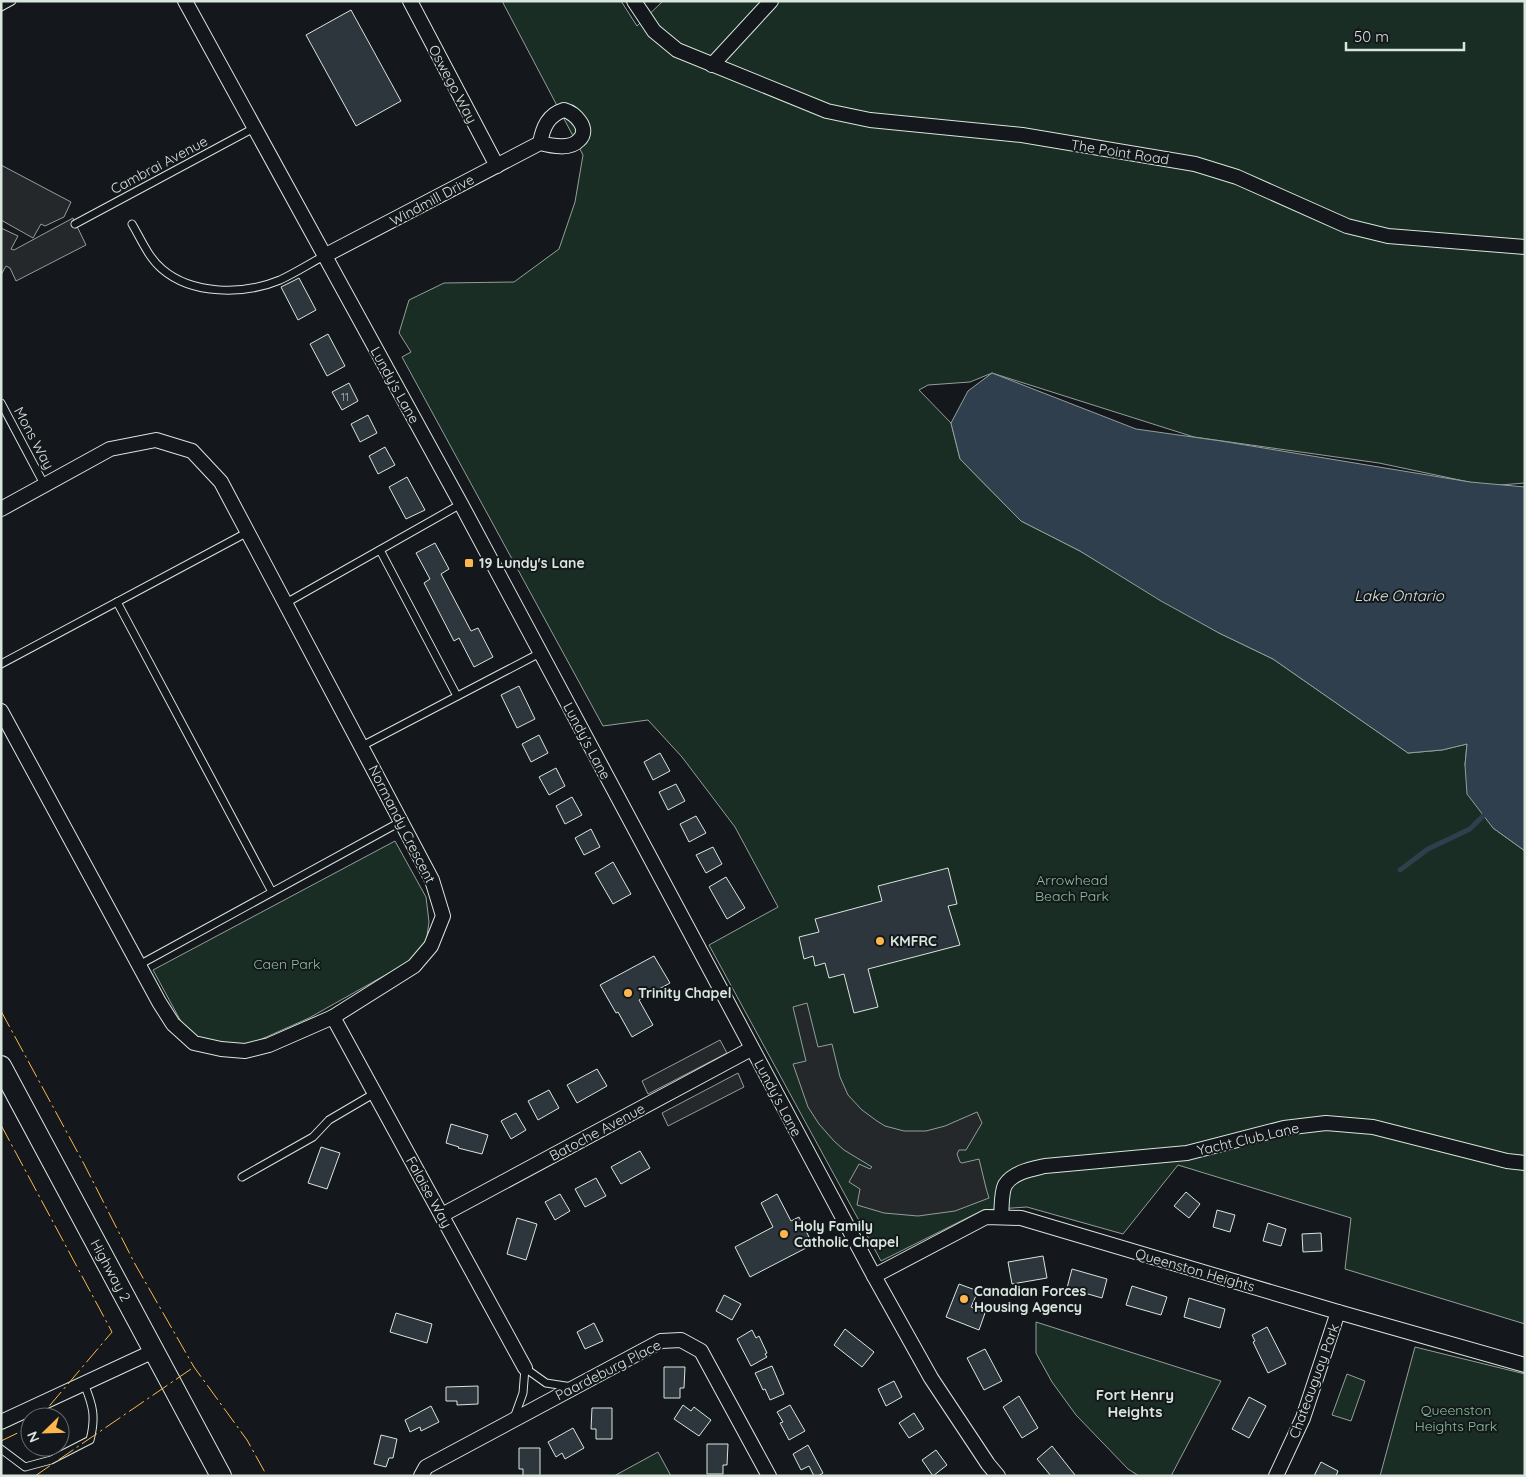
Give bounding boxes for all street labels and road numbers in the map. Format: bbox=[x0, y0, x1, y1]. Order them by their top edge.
street label: Oswego Way bbox=[425, 42, 481, 126]
street label: Cambrai Avenue bbox=[107, 132, 211, 198]
street label: The Point Road bbox=[1070, 135, 1170, 169]
street label: Windmill Drive bbox=[387, 170, 477, 230]
street label: Lundy's Lane bbox=[367, 343, 424, 427]
street label: Mons Way bbox=[10, 404, 58, 472]
street label: Lundy's Lane bbox=[559, 699, 615, 783]
street label: Normandy Crescent bbox=[364, 762, 440, 886]
street label: Lundy's Lane bbox=[750, 1056, 806, 1140]
street label: Batoche Avenue bbox=[546, 1099, 648, 1165]
street label: Yacht Club Lane bbox=[1195, 1118, 1301, 1159]
street label: Falaise Way bbox=[402, 1153, 456, 1231]
street label: Highway 2 bbox=[87, 1236, 135, 1305]
street label: Queenston Heights bbox=[1133, 1244, 1257, 1296]
street label: Chateauguay Park bbox=[1285, 1321, 1343, 1441]
street label: Paardeburg Place bbox=[552, 1336, 664, 1404]

